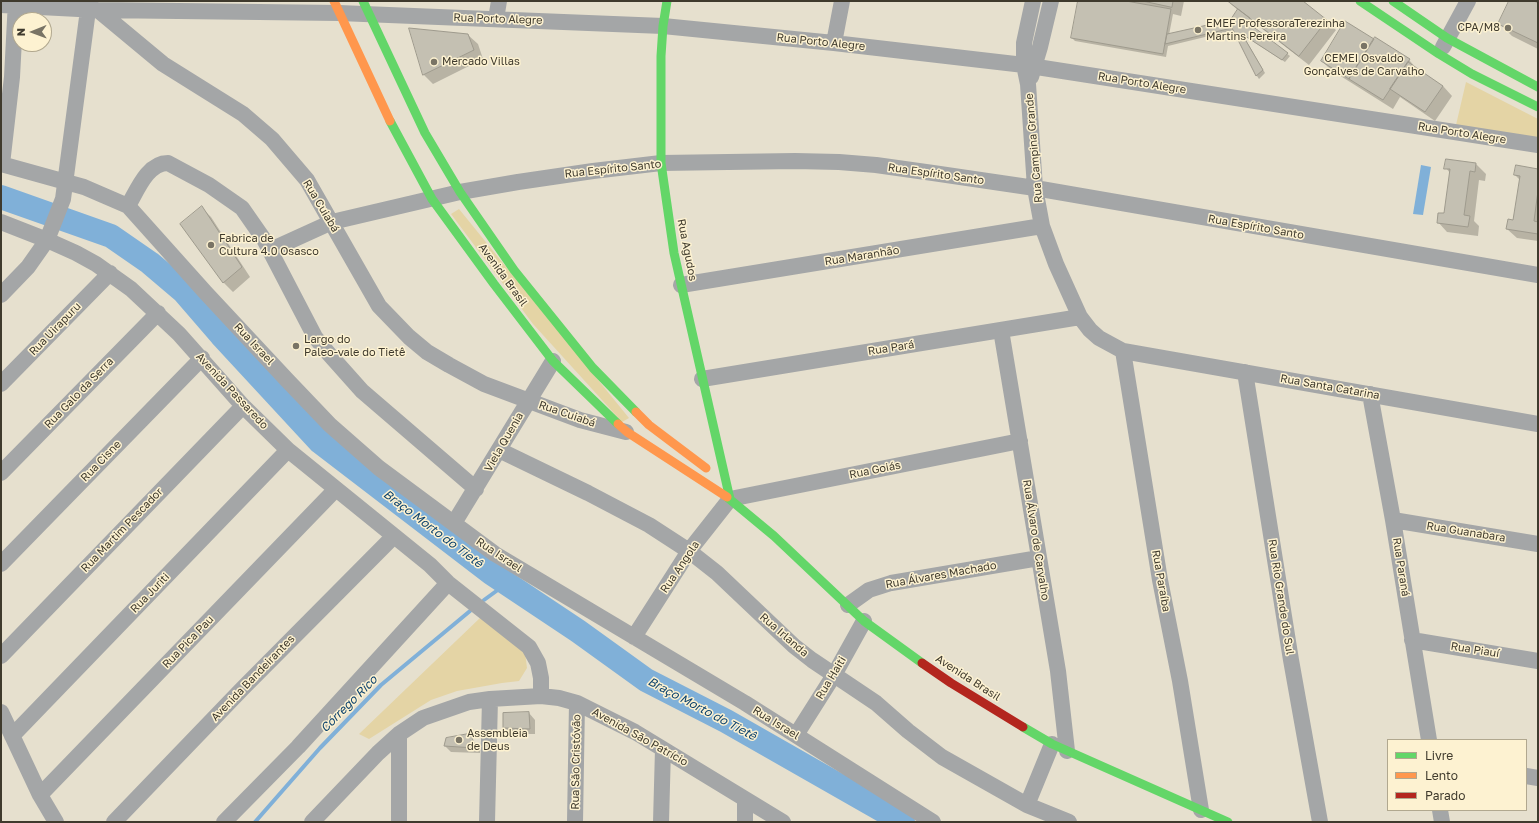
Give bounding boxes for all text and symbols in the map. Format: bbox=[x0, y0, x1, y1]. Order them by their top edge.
street label: Rua Porto Alegre bbox=[453, 11, 543, 27]
north arrow bbox=[12, 12, 52, 52]
place label: EMEF ProfessoraTerezinha Martins Pereira bbox=[1206, 17, 1345, 43]
place label: CPA/M8 bbox=[1457, 21, 1500, 35]
marker: CPA/M8 bbox=[1503, 23, 1513, 33]
marker: EMEF ProfessoraTerezinha Martins Pereira bbox=[1193, 25, 1203, 35]
text: N bbox=[14, 28, 27, 37]
street label: Rua Porto Alegre bbox=[776, 31, 866, 53]
marker: CEMEI Osvaldo Gonçalves de Carvalho bbox=[1359, 41, 1369, 51]
place label: CEMEI Osvaldo Gonçalves de Carvalho bbox=[1304, 52, 1424, 78]
place label: Mercado Villas bbox=[442, 55, 520, 69]
marker: Mercado Villas bbox=[429, 57, 439, 67]
street label: Rua Porto Alegre bbox=[1097, 70, 1187, 96]
street label: Rua Campina Grande bbox=[1023, 93, 1045, 203]
street label: Rua Porto Alegre bbox=[1417, 120, 1507, 146]
street label: Rua Espírito Santo bbox=[564, 157, 662, 181]
street label: Rua Espírito Santo bbox=[887, 161, 985, 187]
street label: Rua Cuiabá bbox=[300, 177, 342, 235]
street label: Rua Espírito Santo bbox=[1207, 212, 1305, 242]
street label: Rua Agudos bbox=[675, 218, 699, 282]
place label: Fabrica de Cultura 4.0 Osasco bbox=[219, 232, 319, 258]
marker: Fabrica de Cultura 4.0 Osasco bbox=[206, 240, 216, 250]
street label: Avenida Brasil bbox=[476, 241, 530, 309]
street label: Rua Maranhão bbox=[824, 244, 900, 268]
street label: Rua Uirapuru bbox=[26, 300, 84, 358]
street label: Rua Israel bbox=[231, 320, 277, 368]
place label: Largo do Paleo-vale do Tietê bbox=[304, 333, 405, 359]
street label: Rua Pará bbox=[867, 338, 915, 358]
marker: Largo do Paleo-vale do Tietê bbox=[291, 341, 301, 351]
street label: Avenida Passaredo bbox=[193, 350, 271, 432]
street label: Rua Galo da Serra bbox=[42, 355, 116, 431]
street label: Rua Santa Catarina bbox=[1279, 372, 1381, 402]
street label: Rua Cuiabá bbox=[537, 398, 597, 430]
street label: Viela Quenia bbox=[482, 410, 526, 474]
street label: Rua Cisne bbox=[78, 438, 124, 484]
street label: Rua Goiás bbox=[848, 459, 902, 481]
street label: Rua Álvaro de Carvalho bbox=[1020, 479, 1052, 601]
street label: Rua Martim Pescador bbox=[78, 485, 166, 575]
water label: Braço Morto do Tietê bbox=[381, 487, 485, 571]
street label: Rua Guanabara bbox=[1426, 519, 1506, 545]
street label: Rua Israel bbox=[474, 535, 524, 575]
street label: Rua Paraná bbox=[1390, 537, 1412, 597]
street label: Rua Angola bbox=[658, 538, 702, 596]
street label: Rua Rio Grande do Sul bbox=[1265, 538, 1297, 656]
street label: Rua Paraíba bbox=[1149, 549, 1173, 613]
street label: Rua Álvares Machado bbox=[884, 559, 998, 591]
street label: Rua Juriti bbox=[128, 570, 172, 616]
street label: Rua Irlanda bbox=[757, 610, 811, 660]
street label: Rua Pica Pau bbox=[160, 613, 216, 671]
street label: Avenida Bandeirantes bbox=[208, 632, 298, 724]
street label: Rua Piauí bbox=[1450, 640, 1500, 660]
street label: Avenida Brasil bbox=[933, 652, 1003, 704]
street label: Rua Haiti bbox=[813, 654, 849, 702]
water label: Córrego Rico bbox=[318, 673, 380, 735]
water label: Braço Morto do Tietê bbox=[645, 674, 759, 744]
street label: Rua Israel bbox=[750, 704, 802, 742]
street label: Avenida São Patrício bbox=[590, 705, 690, 769]
street label: Rua São Cristóvão bbox=[569, 714, 583, 810]
place label: Assembleia de Deus bbox=[467, 727, 528, 753]
marker: Assembleia de Deus bbox=[454, 735, 464, 745]
legend bbox=[1387, 739, 1527, 811]
text: Livre bbox=[1425, 748, 1453, 763]
text: Lento bbox=[1425, 768, 1458, 783]
text: Parado bbox=[1425, 788, 1465, 803]

